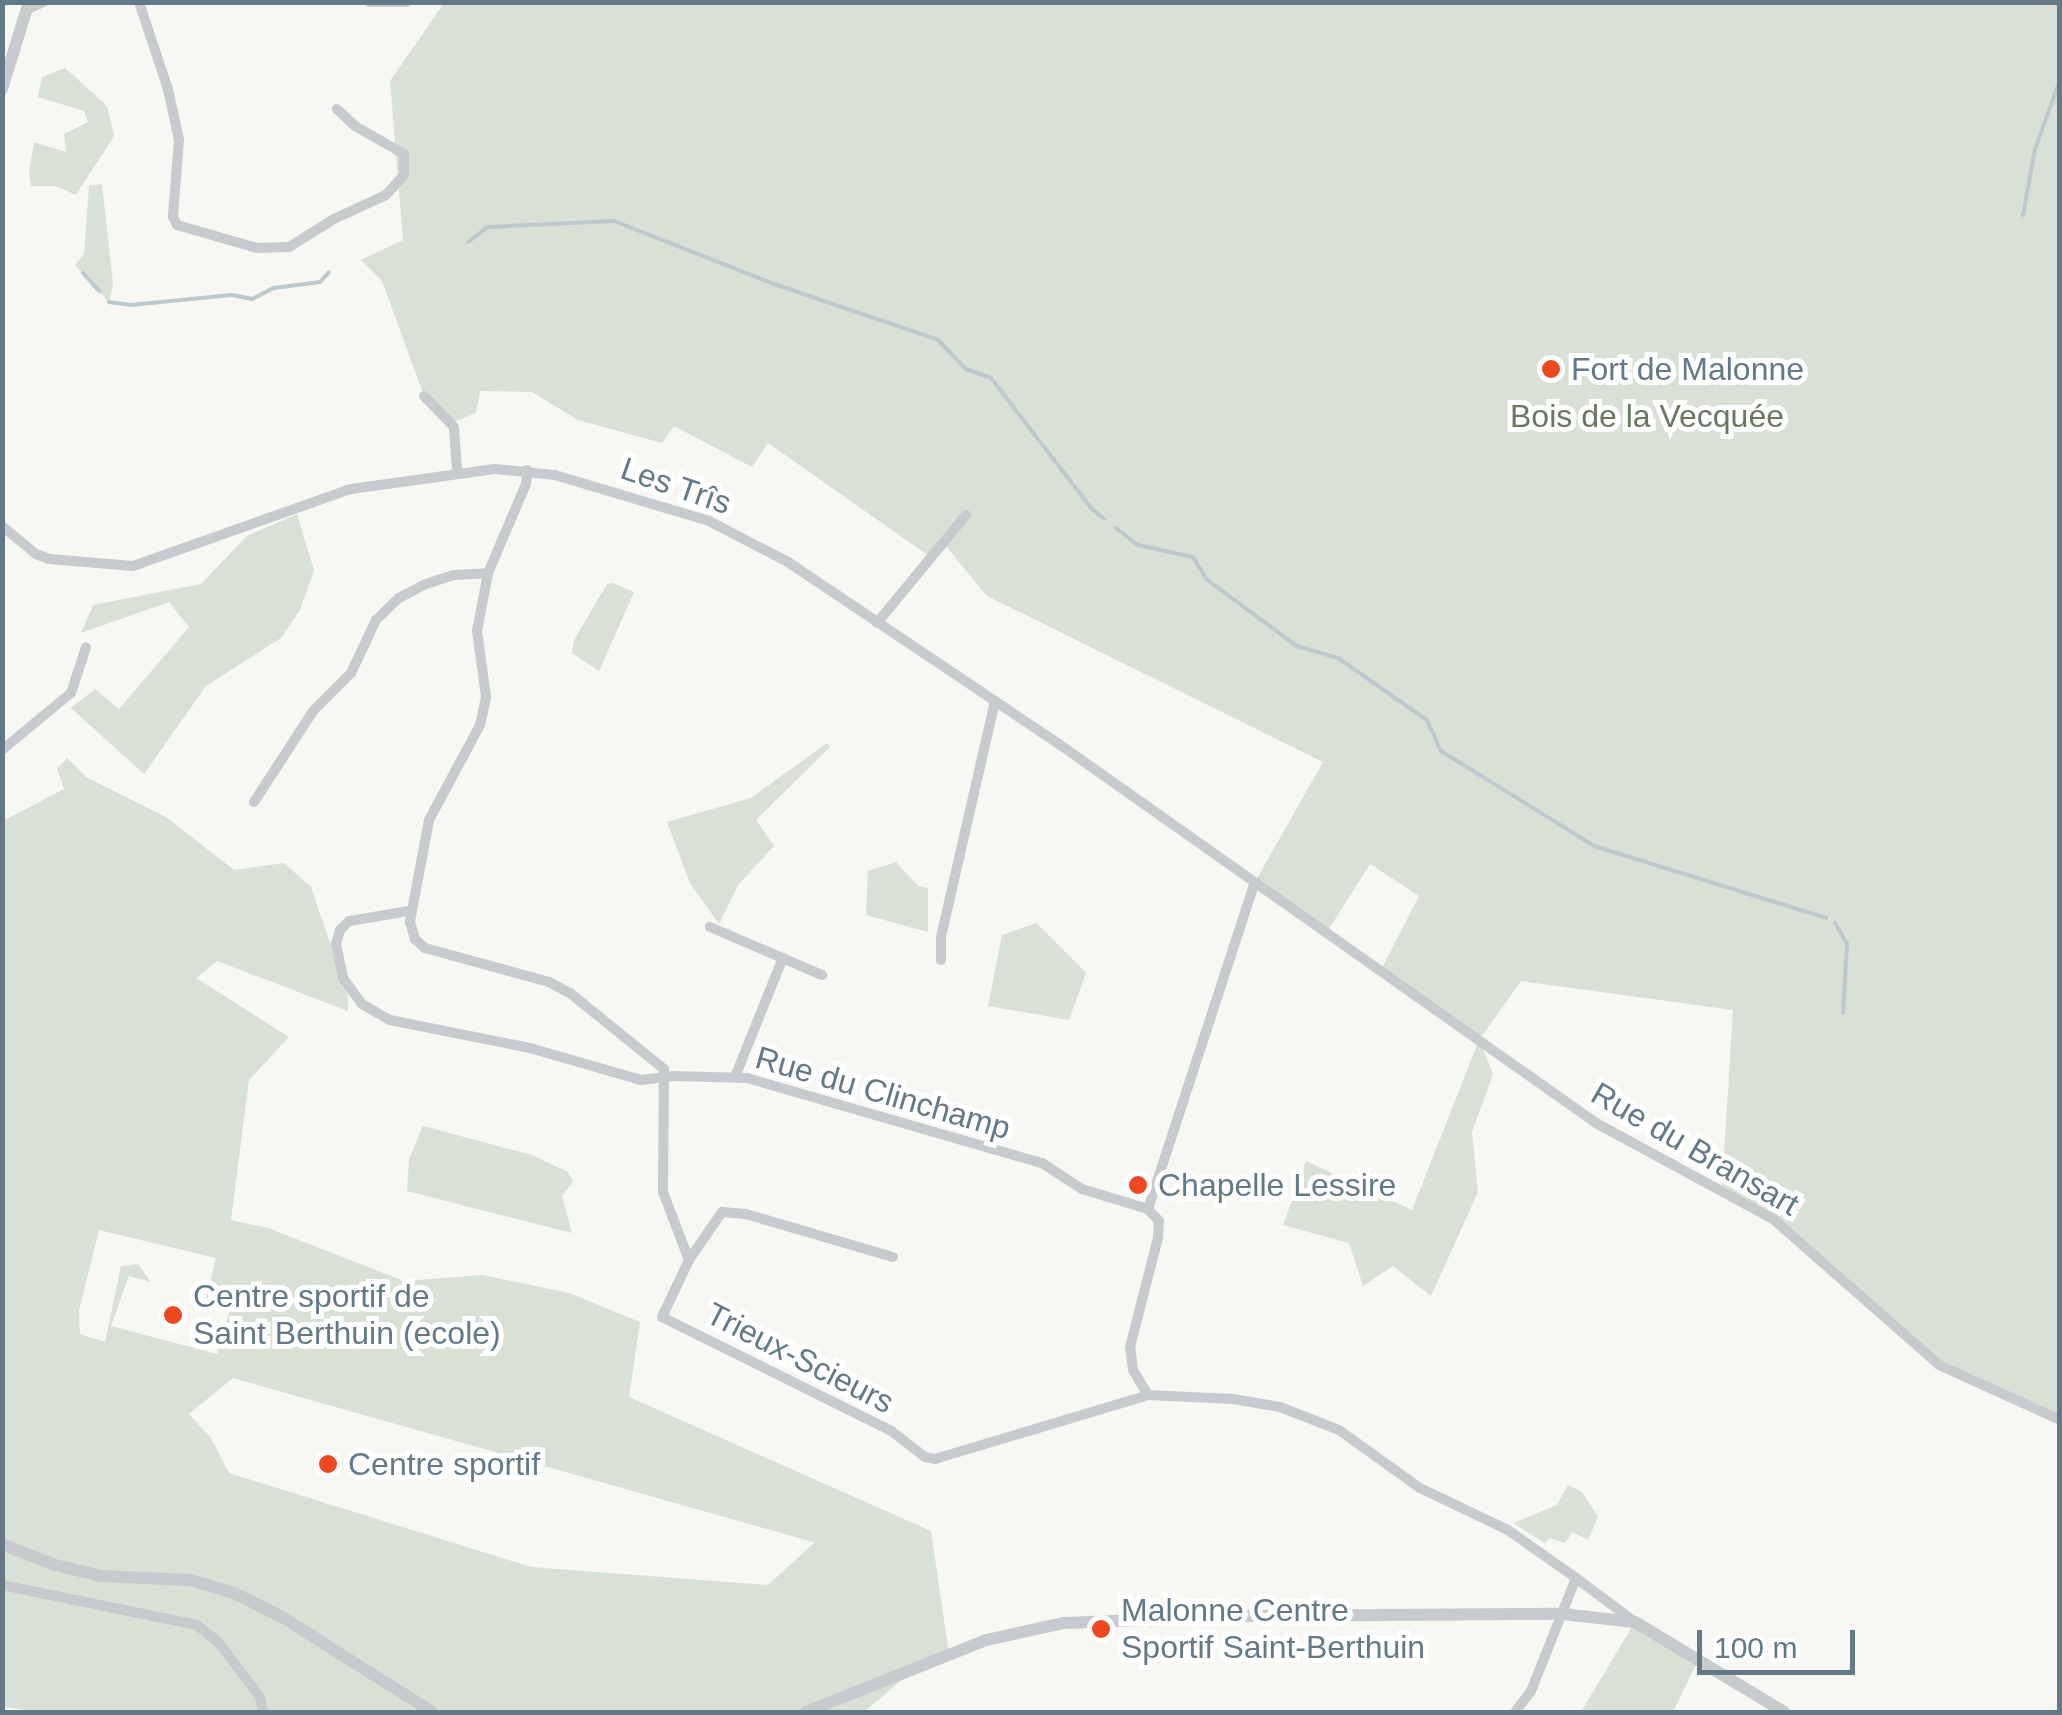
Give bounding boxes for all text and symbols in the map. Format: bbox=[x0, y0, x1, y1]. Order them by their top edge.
place label: Fort de Malonne bbox=[1571, 350, 1804, 388]
marker: Fort de Malonne bbox=[1540, 358, 1562, 380]
park label: Bois de la Vecquée bbox=[1510, 397, 1784, 435]
street label: Les Trîs bbox=[616, 449, 736, 523]
street label: Rue du Clinchamp bbox=[751, 1038, 1015, 1148]
street label: Rue du Bransart bbox=[1585, 1074, 1805, 1224]
place label: Chapelle Lessire bbox=[1158, 1166, 1396, 1204]
marker: Chapelle Lessire bbox=[1127, 1174, 1149, 1196]
place label: Centre sportif de Saint Berthuin (ecole) bbox=[193, 1278, 501, 1353]
street label: Trieux-Scieurs bbox=[700, 1294, 900, 1422]
marker: Centre sportif de Saint Berthuin (ecole) bbox=[162, 1304, 184, 1326]
place label: Centre sportif bbox=[348, 1445, 540, 1483]
marker: Centre sportif bbox=[317, 1453, 339, 1475]
place label: Malonne Centre Sportif Saint-Berthuin bbox=[1121, 1592, 1425, 1667]
scale bar bbox=[1702, 1610, 1860, 1672]
marker: Malonne Centre Sportif Saint-Berthuin bbox=[1090, 1618, 1112, 1640]
text: 100 m bbox=[1714, 1631, 1797, 1664]

